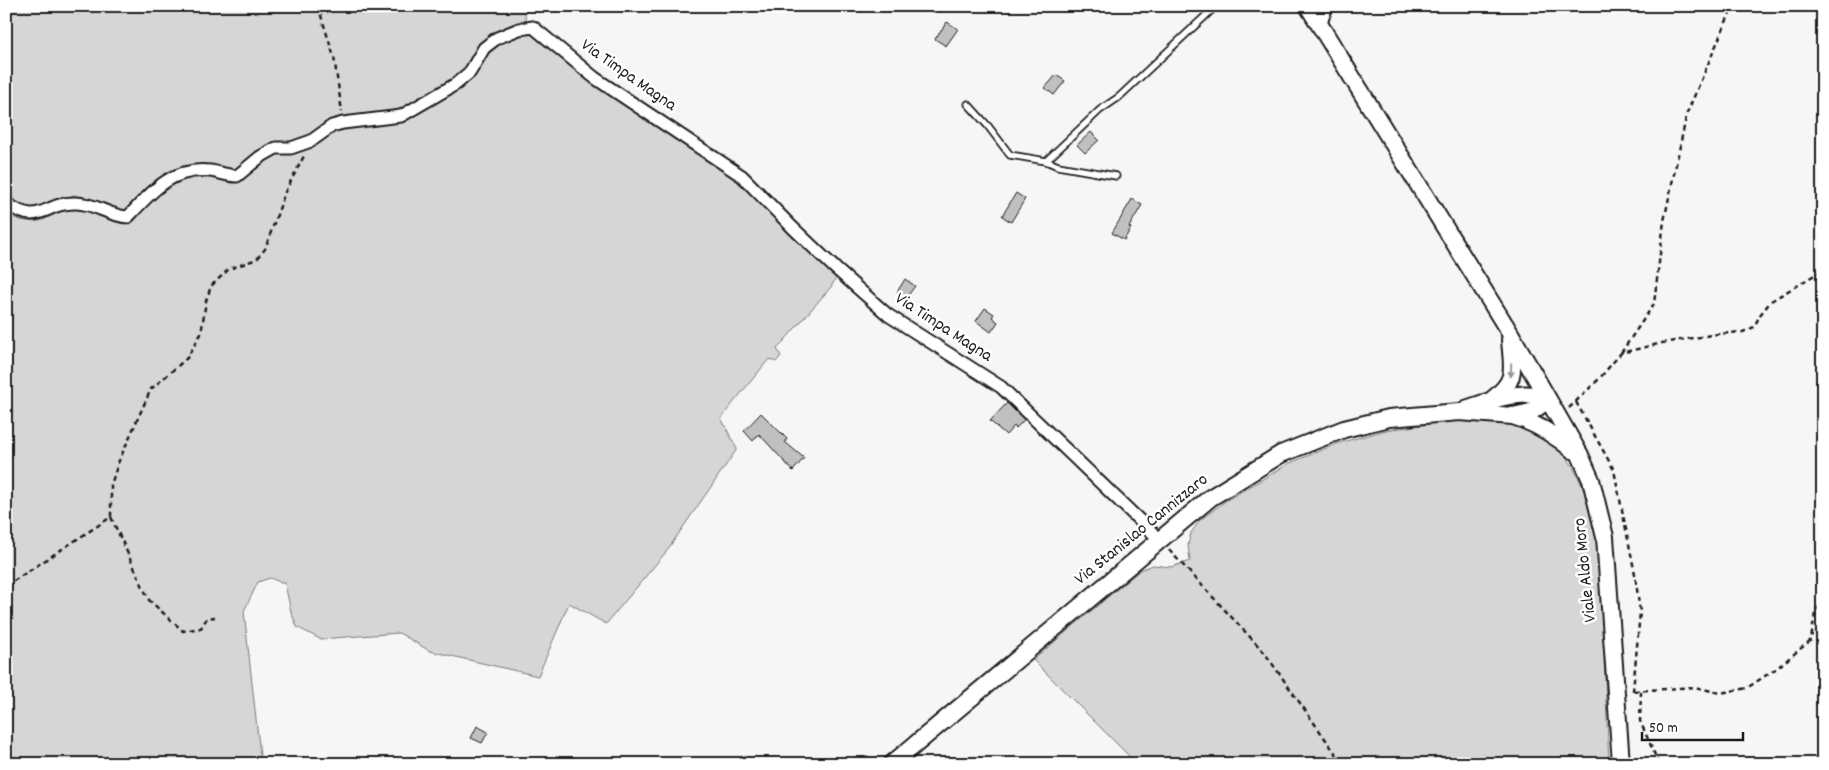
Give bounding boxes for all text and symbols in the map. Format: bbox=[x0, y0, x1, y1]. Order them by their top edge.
street label: Via Timpa Magna bbox=[575, 34, 681, 119]
street label: Via Timpa Magna bbox=[889, 287, 997, 369]
one-way arrow bbox=[1507, 362, 1515, 378]
street label: Via Stanislao Cannizzaro bbox=[1070, 468, 1214, 592]
street label: Viale Aldo Moro bbox=[1568, 517, 1604, 623]
scale bar bbox=[1642, 710, 1743, 742]
text: 50 m bbox=[1649, 718, 1678, 740]

